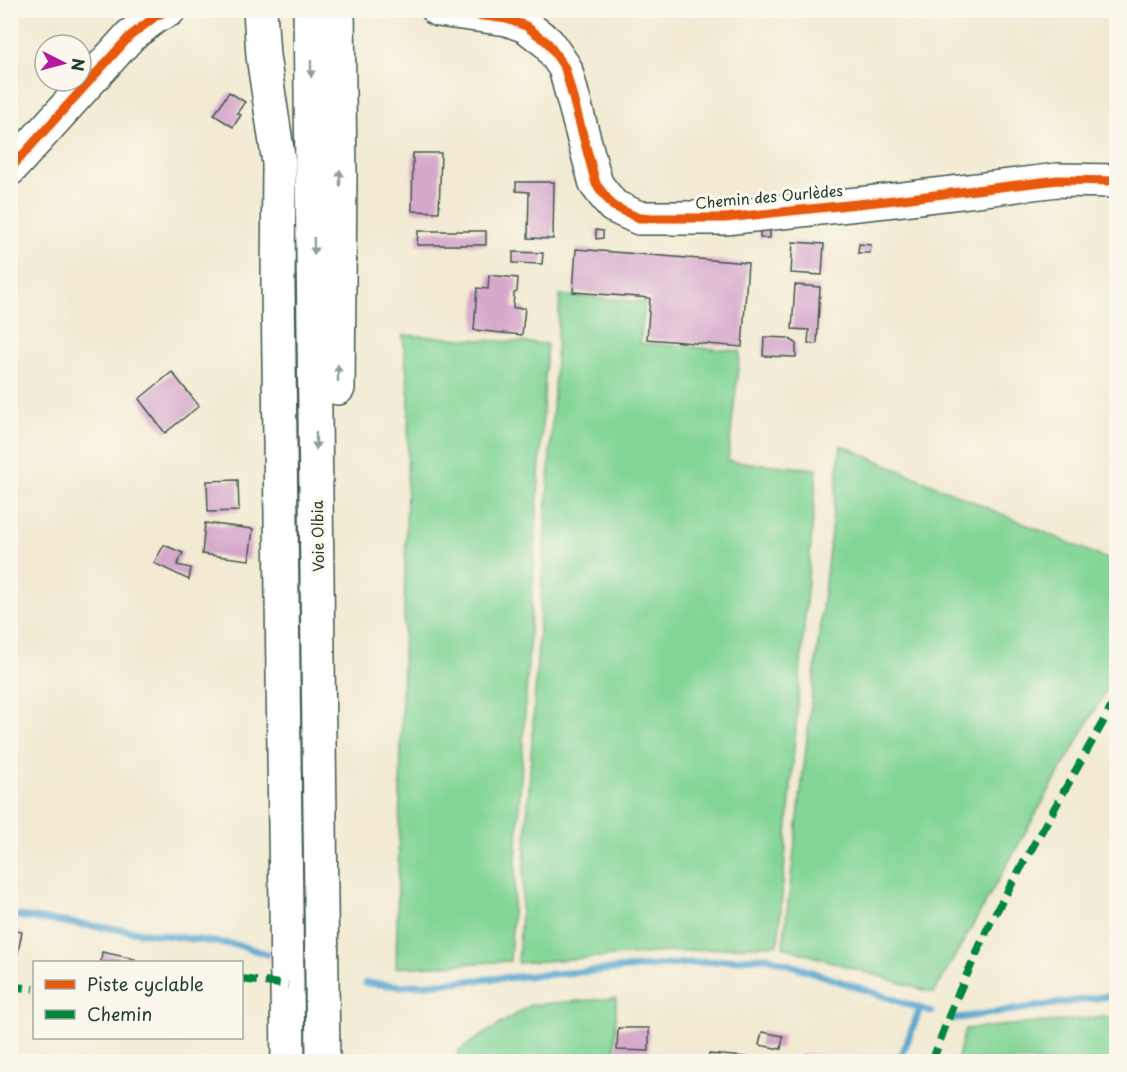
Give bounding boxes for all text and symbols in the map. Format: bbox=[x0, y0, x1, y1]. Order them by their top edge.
north arrow bbox=[33, 33, 93, 93]
text: N bbox=[66, 57, 92, 72]
one-way arrow bbox=[306, 59, 316, 78]
one-way arrow bbox=[335, 169, 345, 188]
street label: Chemin des Ourlèdes bbox=[694, 178, 844, 214]
one-way arrow bbox=[309, 236, 319, 255]
one-way arrow bbox=[333, 364, 343, 383]
one-way arrow bbox=[311, 431, 321, 450]
street label: Voie Olbia bbox=[305, 499, 329, 572]
legend bbox=[33, 961, 243, 1039]
text: Piste cyclable bbox=[87, 970, 204, 997]
text: Chemin bbox=[87, 1000, 152, 1027]

